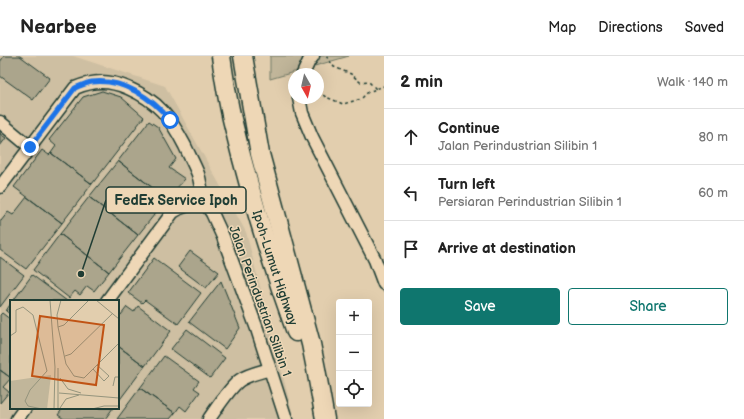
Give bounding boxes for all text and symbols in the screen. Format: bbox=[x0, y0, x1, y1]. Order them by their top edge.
text: Nearbee bbox=[20, 16, 97, 39]
text: Map bbox=[548, 19, 576, 36]
text: Directions bbox=[598, 19, 663, 36]
text: Saved bbox=[685, 19, 724, 36]
north arrow bbox=[288, 68, 324, 104]
text: 2 min bbox=[400, 72, 443, 92]
text: Walk · 140 m bbox=[657, 74, 728, 90]
route start bbox=[161, 111, 179, 129]
text: Continue bbox=[438, 119, 500, 138]
icon: ahead bbox=[400, 126, 422, 148]
text: 80 m bbox=[699, 129, 728, 145]
route end bbox=[21, 138, 39, 156]
text: Jalan Perindustrian Silibin 1 bbox=[438, 138, 597, 154]
text: Turn left bbox=[438, 175, 495, 194]
icon: left bbox=[400, 182, 422, 204]
text: 60 m bbox=[698, 185, 728, 201]
callout: FedEx Service Ipoh bbox=[106, 187, 246, 213]
text: FedEx Service Ipoh bbox=[114, 192, 238, 209]
text: Persiaran Perindustrian Silibin 1 bbox=[438, 194, 622, 210]
street label: Ipoh-Lumut Highway bbox=[249, 208, 301, 328]
street label: Jalan Perindustrian Silibin 1 bbox=[225, 223, 295, 379]
icon: arrive bbox=[400, 238, 422, 260]
text: Arrive at destination bbox=[438, 239, 576, 258]
button: Save bbox=[400, 288, 560, 325]
button: Share bbox=[568, 288, 728, 325]
map controls bbox=[336, 299, 372, 407]
button: + bbox=[336, 299, 372, 335]
inset map bbox=[10, 300, 119, 409]
button: − bbox=[336, 335, 372, 371]
button: locate bbox=[336, 371, 372, 407]

